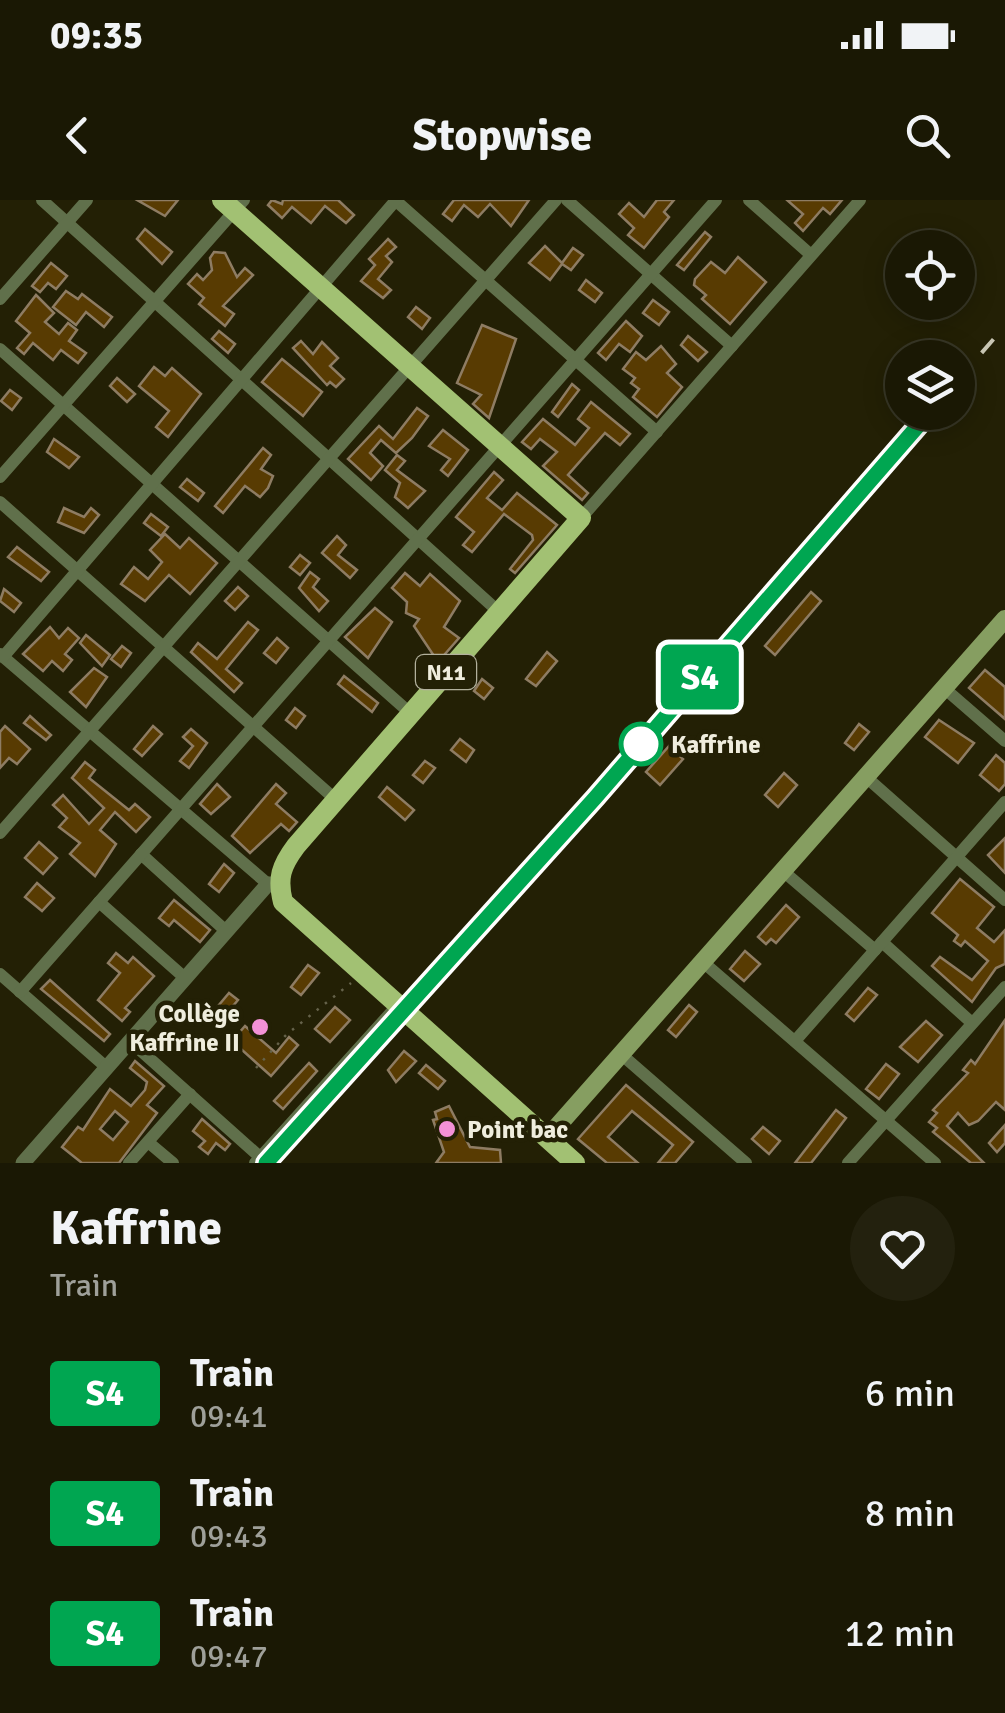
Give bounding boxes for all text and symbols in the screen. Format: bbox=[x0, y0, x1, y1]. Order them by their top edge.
text: 09:35 bbox=[50, 12, 143, 59]
icon: back bbox=[50, 108, 105, 163]
text: Stopwise bbox=[413, 108, 592, 163]
icon: search bbox=[900, 108, 955, 163]
map controls bbox=[885, 230, 975, 430]
button: locate bbox=[885, 230, 975, 320]
button: layers bbox=[885, 340, 975, 430]
line badge: S4 bbox=[655, 644, 745, 710]
road number: N11 bbox=[416, 655, 476, 689]
text: S4 bbox=[681, 656, 719, 699]
marker: Kaffrine bbox=[620, 723, 662, 765]
place label: Kaffrine bbox=[671, 729, 761, 760]
place label: Collège Kaffrine II bbox=[129, 998, 240, 1058]
marker: Collège Kaffrine II bbox=[249, 1016, 271, 1038]
place label: Point bac bbox=[467, 1114, 568, 1145]
marker: Point bac bbox=[436, 1118, 458, 1140]
button: heart bbox=[850, 1196, 955, 1301]
text: Kaffrine bbox=[50, 1199, 222, 1258]
text: Train bbox=[50, 1266, 118, 1305]
text: Train bbox=[190, 1350, 274, 1397]
text: 6 min bbox=[865, 1370, 955, 1417]
text: S4 bbox=[86, 1372, 124, 1415]
text: 09:41 bbox=[190, 1397, 268, 1436]
text: Train bbox=[190, 1470, 274, 1517]
text: 8 min bbox=[865, 1490, 955, 1537]
text: S4 bbox=[86, 1492, 124, 1535]
text: 09:43 bbox=[190, 1517, 268, 1556]
text: Train bbox=[190, 1590, 274, 1637]
text: 12 min bbox=[844, 1610, 955, 1657]
text: S4 bbox=[86, 1612, 124, 1655]
text: 09:47 bbox=[190, 1637, 268, 1676]

